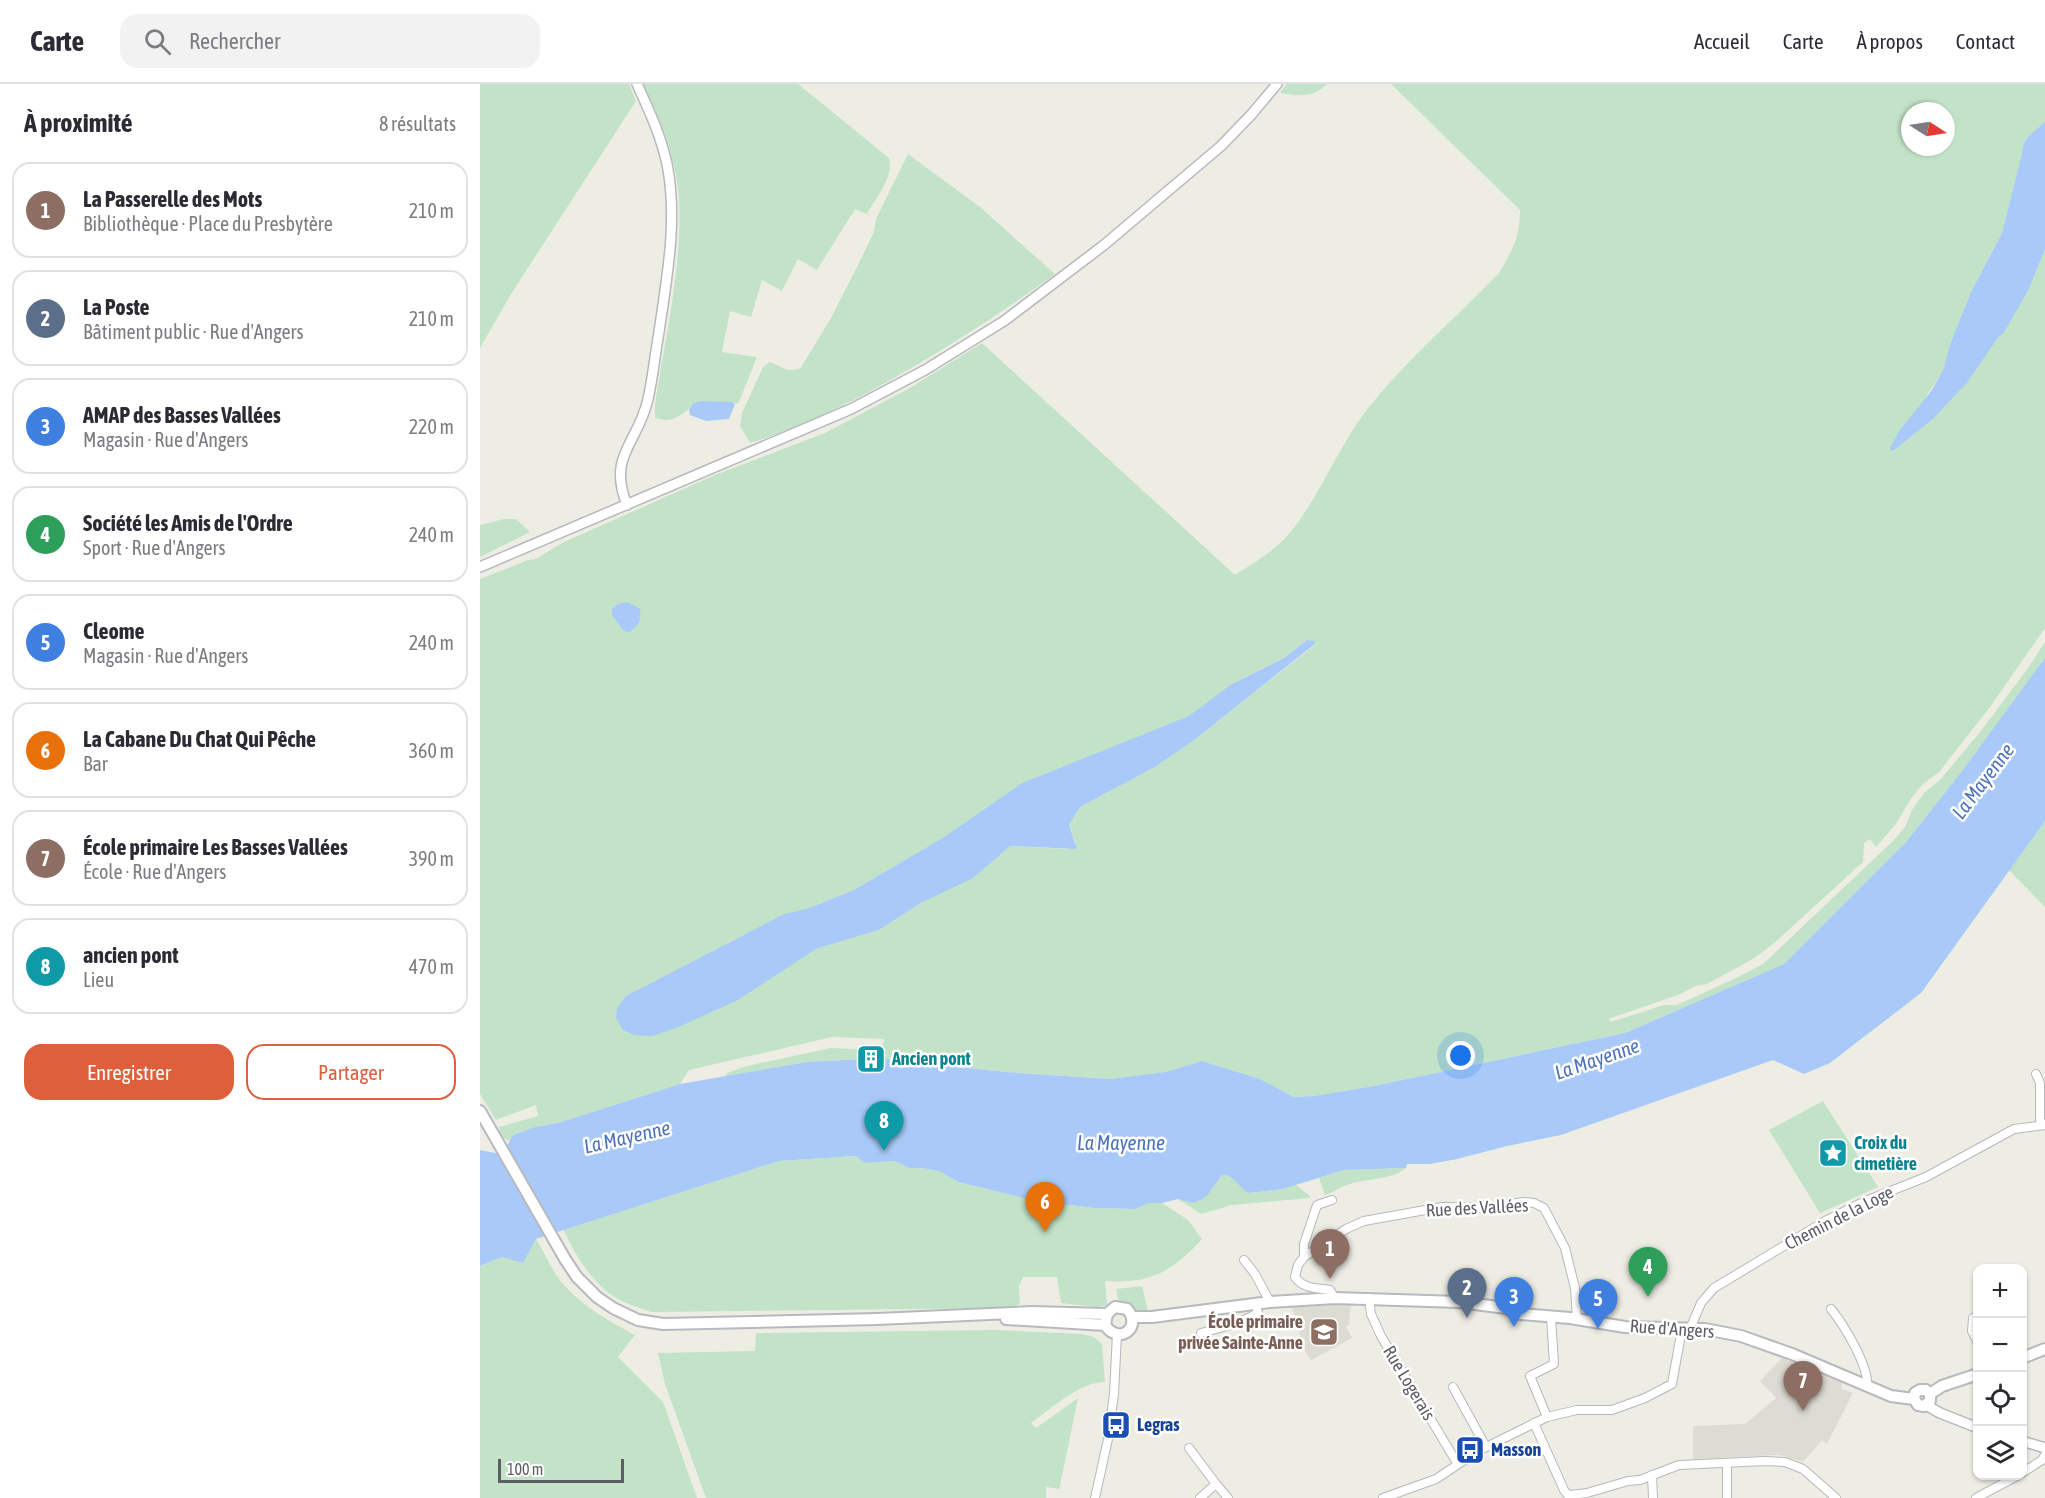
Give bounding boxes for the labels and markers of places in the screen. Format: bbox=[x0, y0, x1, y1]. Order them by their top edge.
building icon: Ancien pont bbox=[855, 1043, 887, 1075]
place label: Ancien pont bbox=[891, 1048, 971, 1069]
pin: 8 bbox=[864, 1102, 904, 1151]
place label: Croix du cimetière bbox=[1854, 1132, 1917, 1174]
place icon: Croix du cimetière bbox=[1817, 1137, 1849, 1169]
pin: 6 bbox=[1026, 1182, 1064, 1232]
pin: 1 bbox=[1310, 1230, 1350, 1279]
pin: 4 bbox=[1628, 1248, 1668, 1297]
pin: 2 bbox=[1448, 1268, 1486, 1318]
pin: 3 bbox=[1494, 1278, 1534, 1327]
pin: 5 bbox=[1578, 1280, 1618, 1329]
place label: École primaire privée Sainte-Anne bbox=[1178, 1311, 1303, 1353]
school or university icon: École primaire privée Sainte-Anne bbox=[1308, 1316, 1340, 1348]
pin: 7 bbox=[1784, 1362, 1822, 1411]
bus stop icon: Legras bbox=[1100, 1409, 1132, 1441]
place label: Legras bbox=[1137, 1414, 1180, 1435]
bus stop icon: Masson bbox=[1454, 1434, 1486, 1466]
place label: Masson bbox=[1491, 1439, 1542, 1460]

